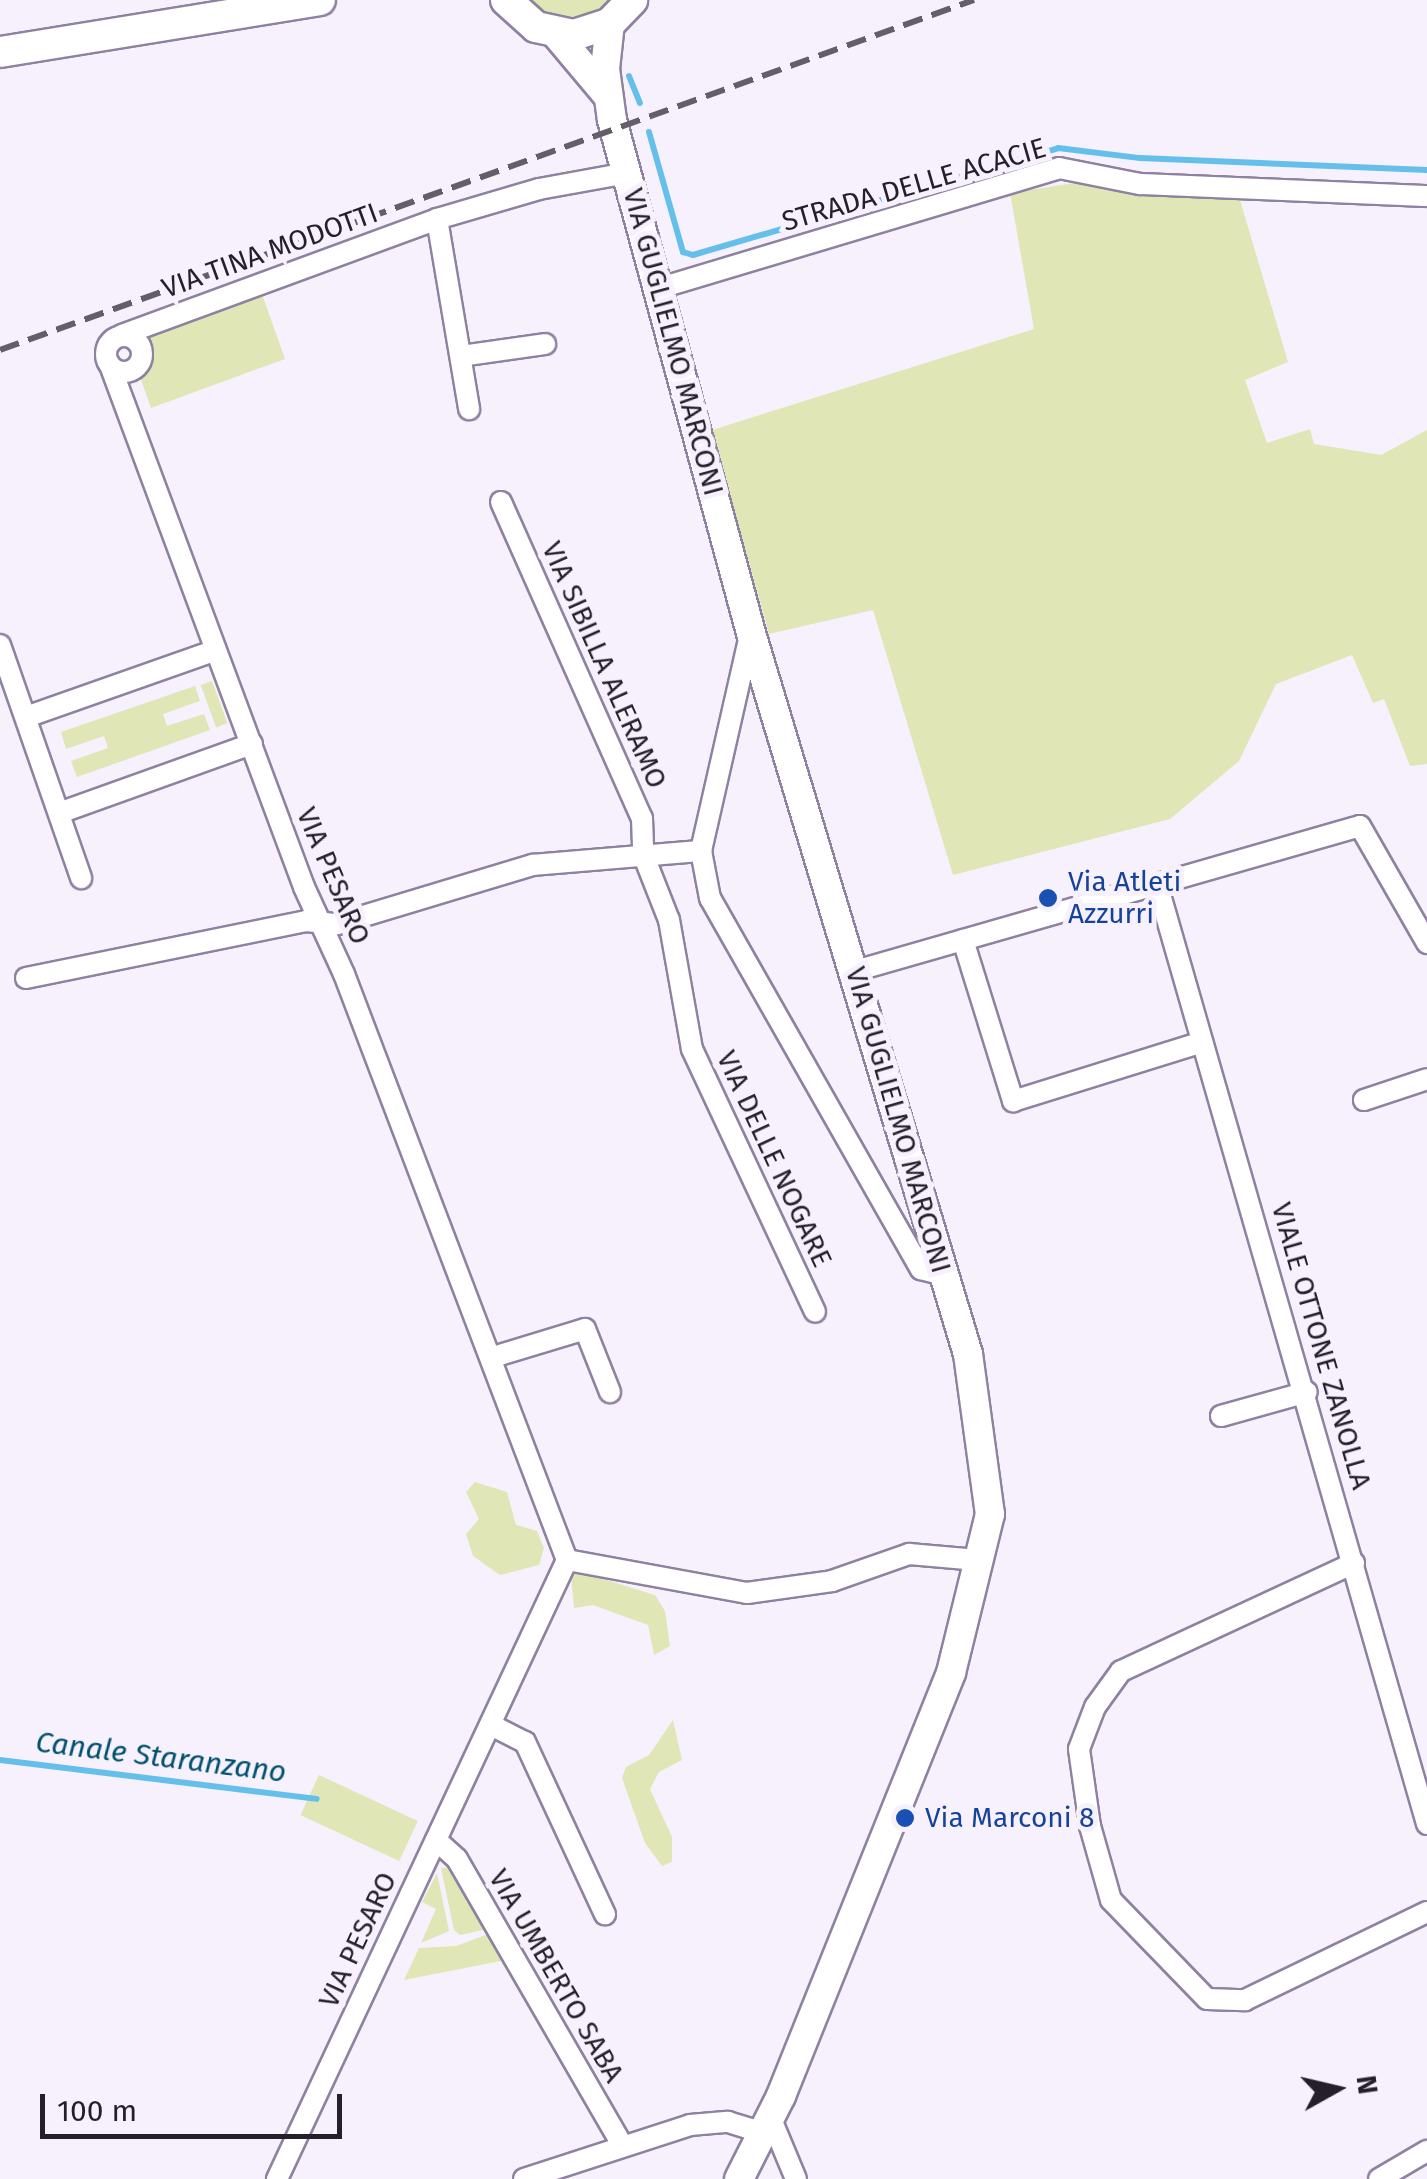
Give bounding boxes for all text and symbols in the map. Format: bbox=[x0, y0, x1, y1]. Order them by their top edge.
street label: STRADA DELLE ACACIE bbox=[778, 131, 1050, 239]
street label: VIA GUGLIELMO MARCONI bbox=[616, 185, 730, 499]
street label: VIA TINA MODOTTI bbox=[158, 196, 382, 306]
street label: VIA SIBILLA ALERAMO bbox=[534, 537, 674, 793]
street label: VIA PESARO bbox=[289, 802, 377, 950]
place label: Via Atleti Azzurri bbox=[1068, 865, 1181, 931]
marker: Via Atleti Azzurri bbox=[1037, 887, 1059, 909]
street label: VIA GUGLIELMO MARCONI bbox=[838, 963, 958, 1277]
street label: VIA DELLE NOGARE bbox=[709, 1046, 839, 1272]
street label: VIALE OTTONE ZANOLLA bbox=[1264, 1199, 1378, 1493]
water label: Canale Staranzano bbox=[34, 1724, 288, 1790]
place label: Via Marconi 8 bbox=[925, 1801, 1094, 1835]
marker: Via Marconi 8 bbox=[894, 1807, 916, 1829]
street label: VIA UMBERTO SABA bbox=[481, 1864, 631, 2088]
street label: VIA PESARO bbox=[312, 1867, 404, 2013]
north arrow bbox=[1287, 2039, 1387, 2139]
text: N bbox=[1350, 2073, 1385, 2096]
scale bar bbox=[45, 2074, 348, 2136]
text: 100 m bbox=[57, 2093, 137, 2129]

